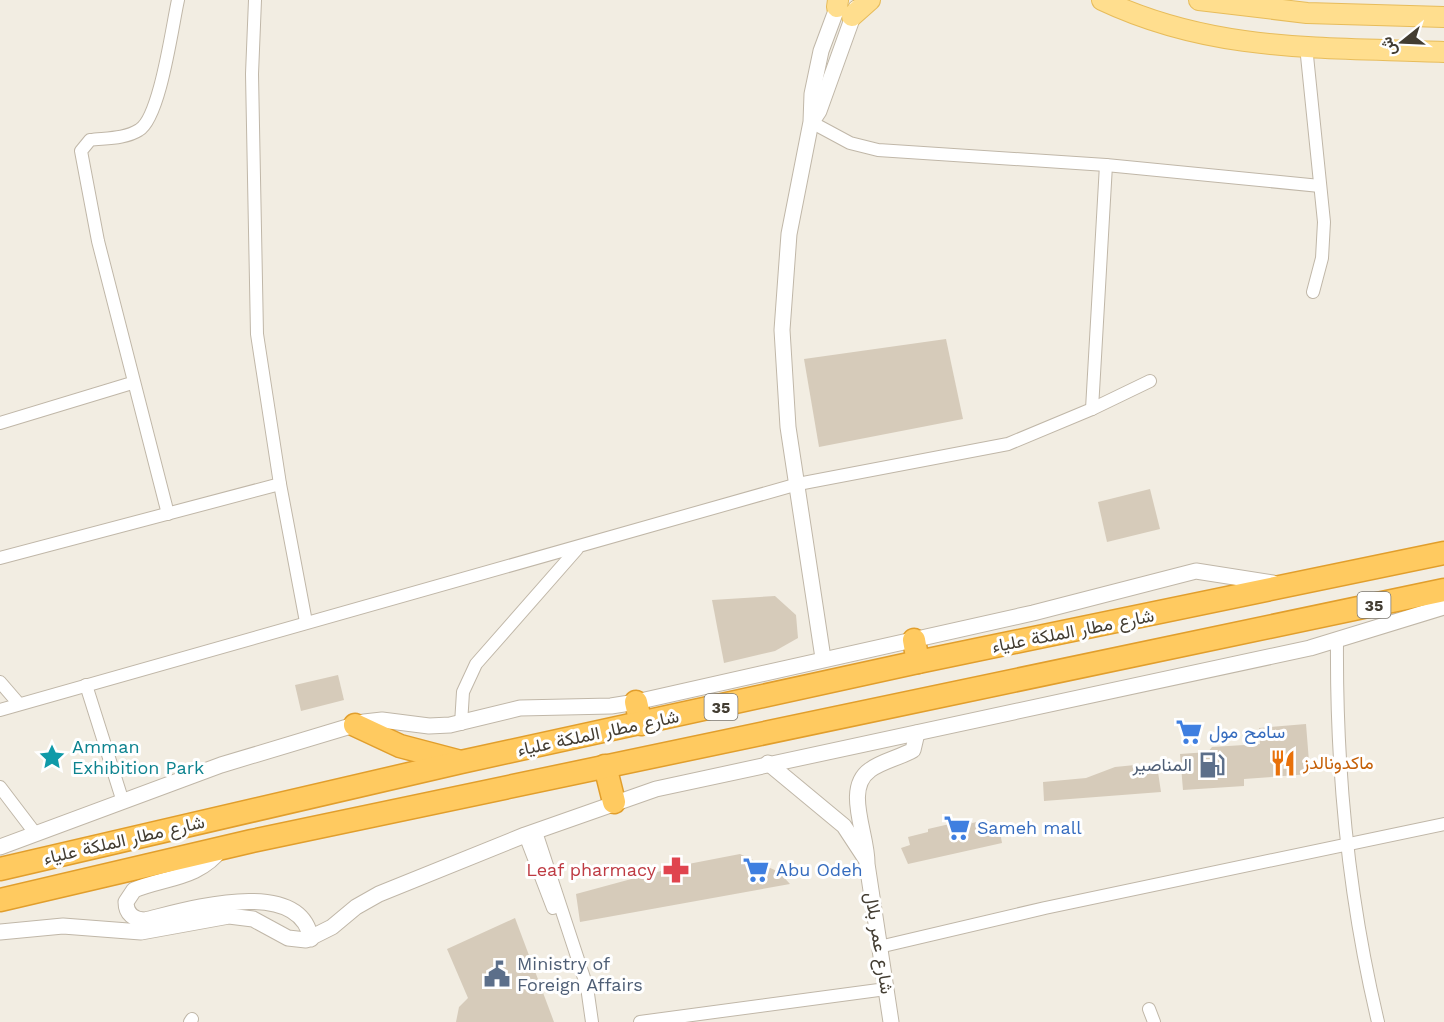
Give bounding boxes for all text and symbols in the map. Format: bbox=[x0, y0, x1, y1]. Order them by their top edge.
north arrow bbox=[1372, 12, 1432, 72]
text: ش bbox=[1376, 34, 1400, 59]
road number: 35 bbox=[1358, 592, 1390, 618]
street label: شارع مطار الملكة علياء bbox=[990, 604, 1156, 659]
road number: 35 bbox=[704, 694, 738, 720]
street label: شارع مطار الملكة علياء bbox=[515, 705, 681, 762]
supermarket icon: سامح مول bbox=[1174, 717, 1204, 747]
place label: سامح مول bbox=[1209, 721, 1285, 744]
place label: Amman Exhibition Park bbox=[72, 736, 204, 778]
place icon: Amman Exhibition Park bbox=[37, 742, 67, 772]
restaurant icon: ماكدونالدز bbox=[1268, 748, 1298, 778]
fuel station icon: المناصير bbox=[1197, 750, 1227, 780]
place label: ماكدونالدز bbox=[1302, 752, 1374, 774]
place label: المناصير bbox=[1131, 754, 1192, 776]
street label: شارع مطار الملكة علياء bbox=[41, 811, 207, 870]
supermarket icon: Sameh mall bbox=[942, 813, 972, 843]
place label: Sameh mall bbox=[977, 817, 1082, 838]
pharmacy icon: Leaf pharmacy bbox=[661, 855, 691, 885]
supermarket icon: Abu Odeh bbox=[741, 855, 771, 885]
place label: Leaf pharmacy bbox=[526, 859, 657, 880]
place label: Abu Odeh bbox=[776, 859, 863, 880]
street label: شارع عمر بلال bbox=[859, 891, 898, 996]
place label: Ministry of Foreign Affairs bbox=[517, 953, 643, 995]
public building icon: Ministry of Foreign Affairs bbox=[482, 959, 512, 989]

